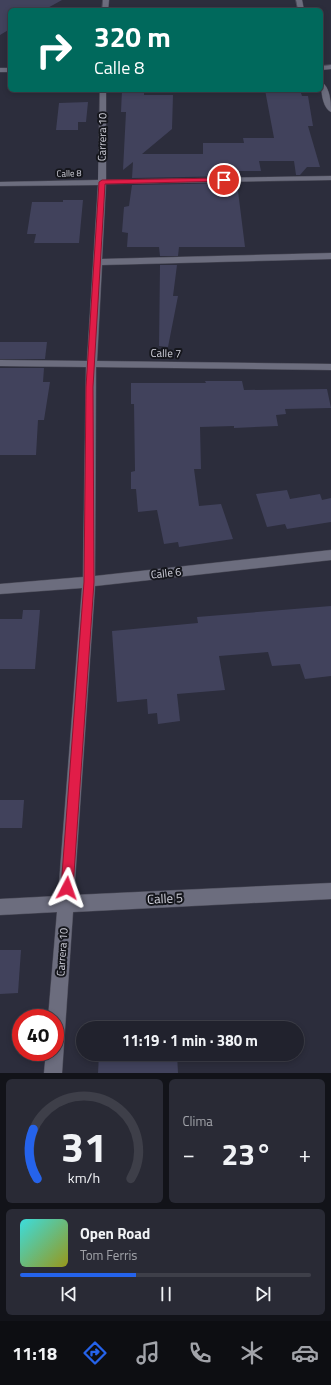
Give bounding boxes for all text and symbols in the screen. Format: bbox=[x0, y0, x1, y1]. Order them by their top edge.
text: 320 m bbox=[94, 15, 171, 58]
icon: right bbox=[28, 24, 80, 76]
text: Calle 8 bbox=[94, 54, 144, 81]
street label: Carrera 10 bbox=[94, 113, 110, 161]
pin bbox=[207, 163, 241, 197]
street label: Calle 8 bbox=[56, 166, 82, 180]
icon: arrive bbox=[213, 169, 235, 191]
street label: Calle 7 bbox=[151, 345, 181, 361]
street label: Calle 6 bbox=[150, 563, 182, 583]
position arrow bbox=[46, 867, 88, 909]
street label: Calle 5 bbox=[146, 887, 184, 909]
street label: Carrera 10 bbox=[52, 927, 72, 977]
speed limit sign: 40 bbox=[12, 1009, 64, 1061]
text: 11:19 · 1 min · 380 m bbox=[122, 1029, 258, 1052]
text: Clima bbox=[183, 1111, 213, 1131]
text: 31 bbox=[61, 1115, 108, 1178]
text: 23° bbox=[222, 1131, 272, 1177]
text: − bbox=[183, 1137, 195, 1171]
text: + bbox=[299, 1137, 311, 1171]
text: km/h bbox=[68, 1167, 100, 1189]
text: Open Road bbox=[80, 1222, 150, 1245]
text: Tom Ferris bbox=[80, 1245, 137, 1265]
icon: previous bbox=[58, 1283, 80, 1305]
icon: pause bbox=[155, 1283, 177, 1305]
icon: next bbox=[252, 1283, 274, 1305]
icon: directions bbox=[81, 1339, 109, 1367]
icon: music bbox=[134, 1339, 162, 1367]
icon: phone bbox=[186, 1339, 214, 1367]
icon: climate bbox=[238, 1339, 266, 1367]
icon: car bbox=[291, 1339, 319, 1367]
text: 11:18 bbox=[12, 1340, 57, 1367]

